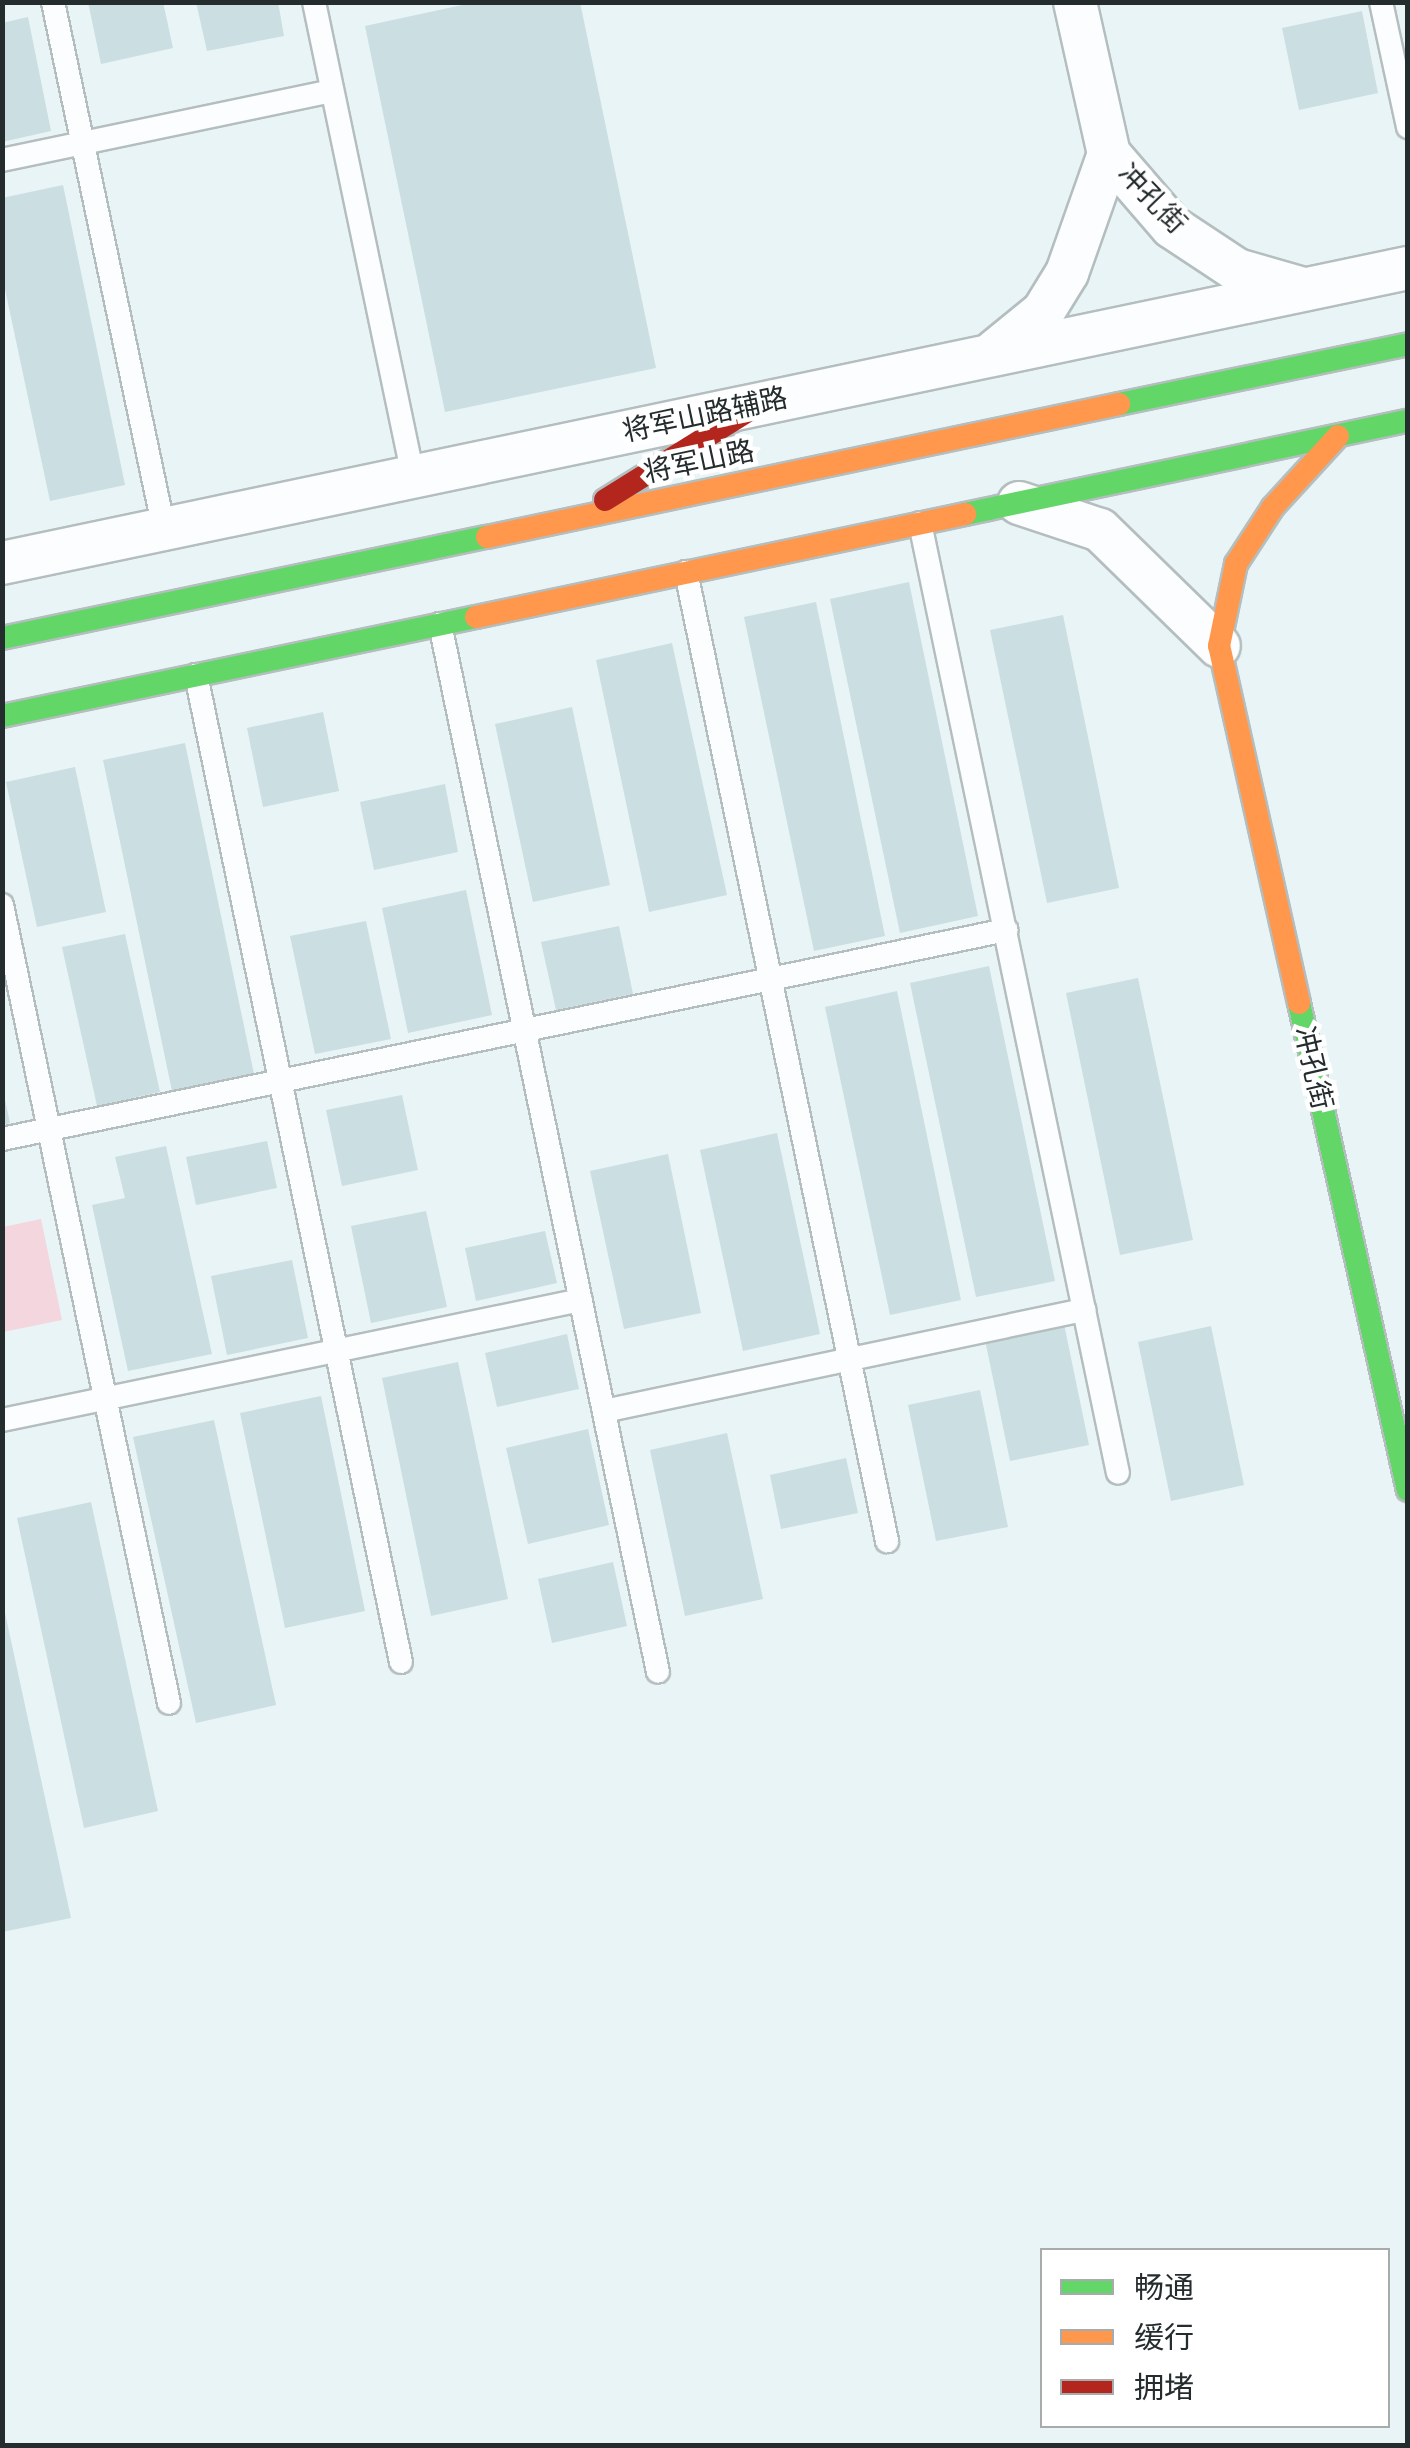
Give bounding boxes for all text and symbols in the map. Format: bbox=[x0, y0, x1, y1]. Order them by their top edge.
street label: 冲孔街 bbox=[1111, 157, 1193, 241]
street label: 将军山路辅路 bbox=[619, 381, 791, 449]
street label: 将军山路 bbox=[641, 434, 757, 490]
street label: 冲孔街 bbox=[1287, 1023, 1339, 1113]
legend bbox=[1040, 2248, 1390, 2428]
text: 畅通 bbox=[1134, 2266, 1194, 2309]
text: 缓行 bbox=[1134, 2316, 1194, 2359]
text: 拥堵 bbox=[1134, 2366, 1194, 2409]

